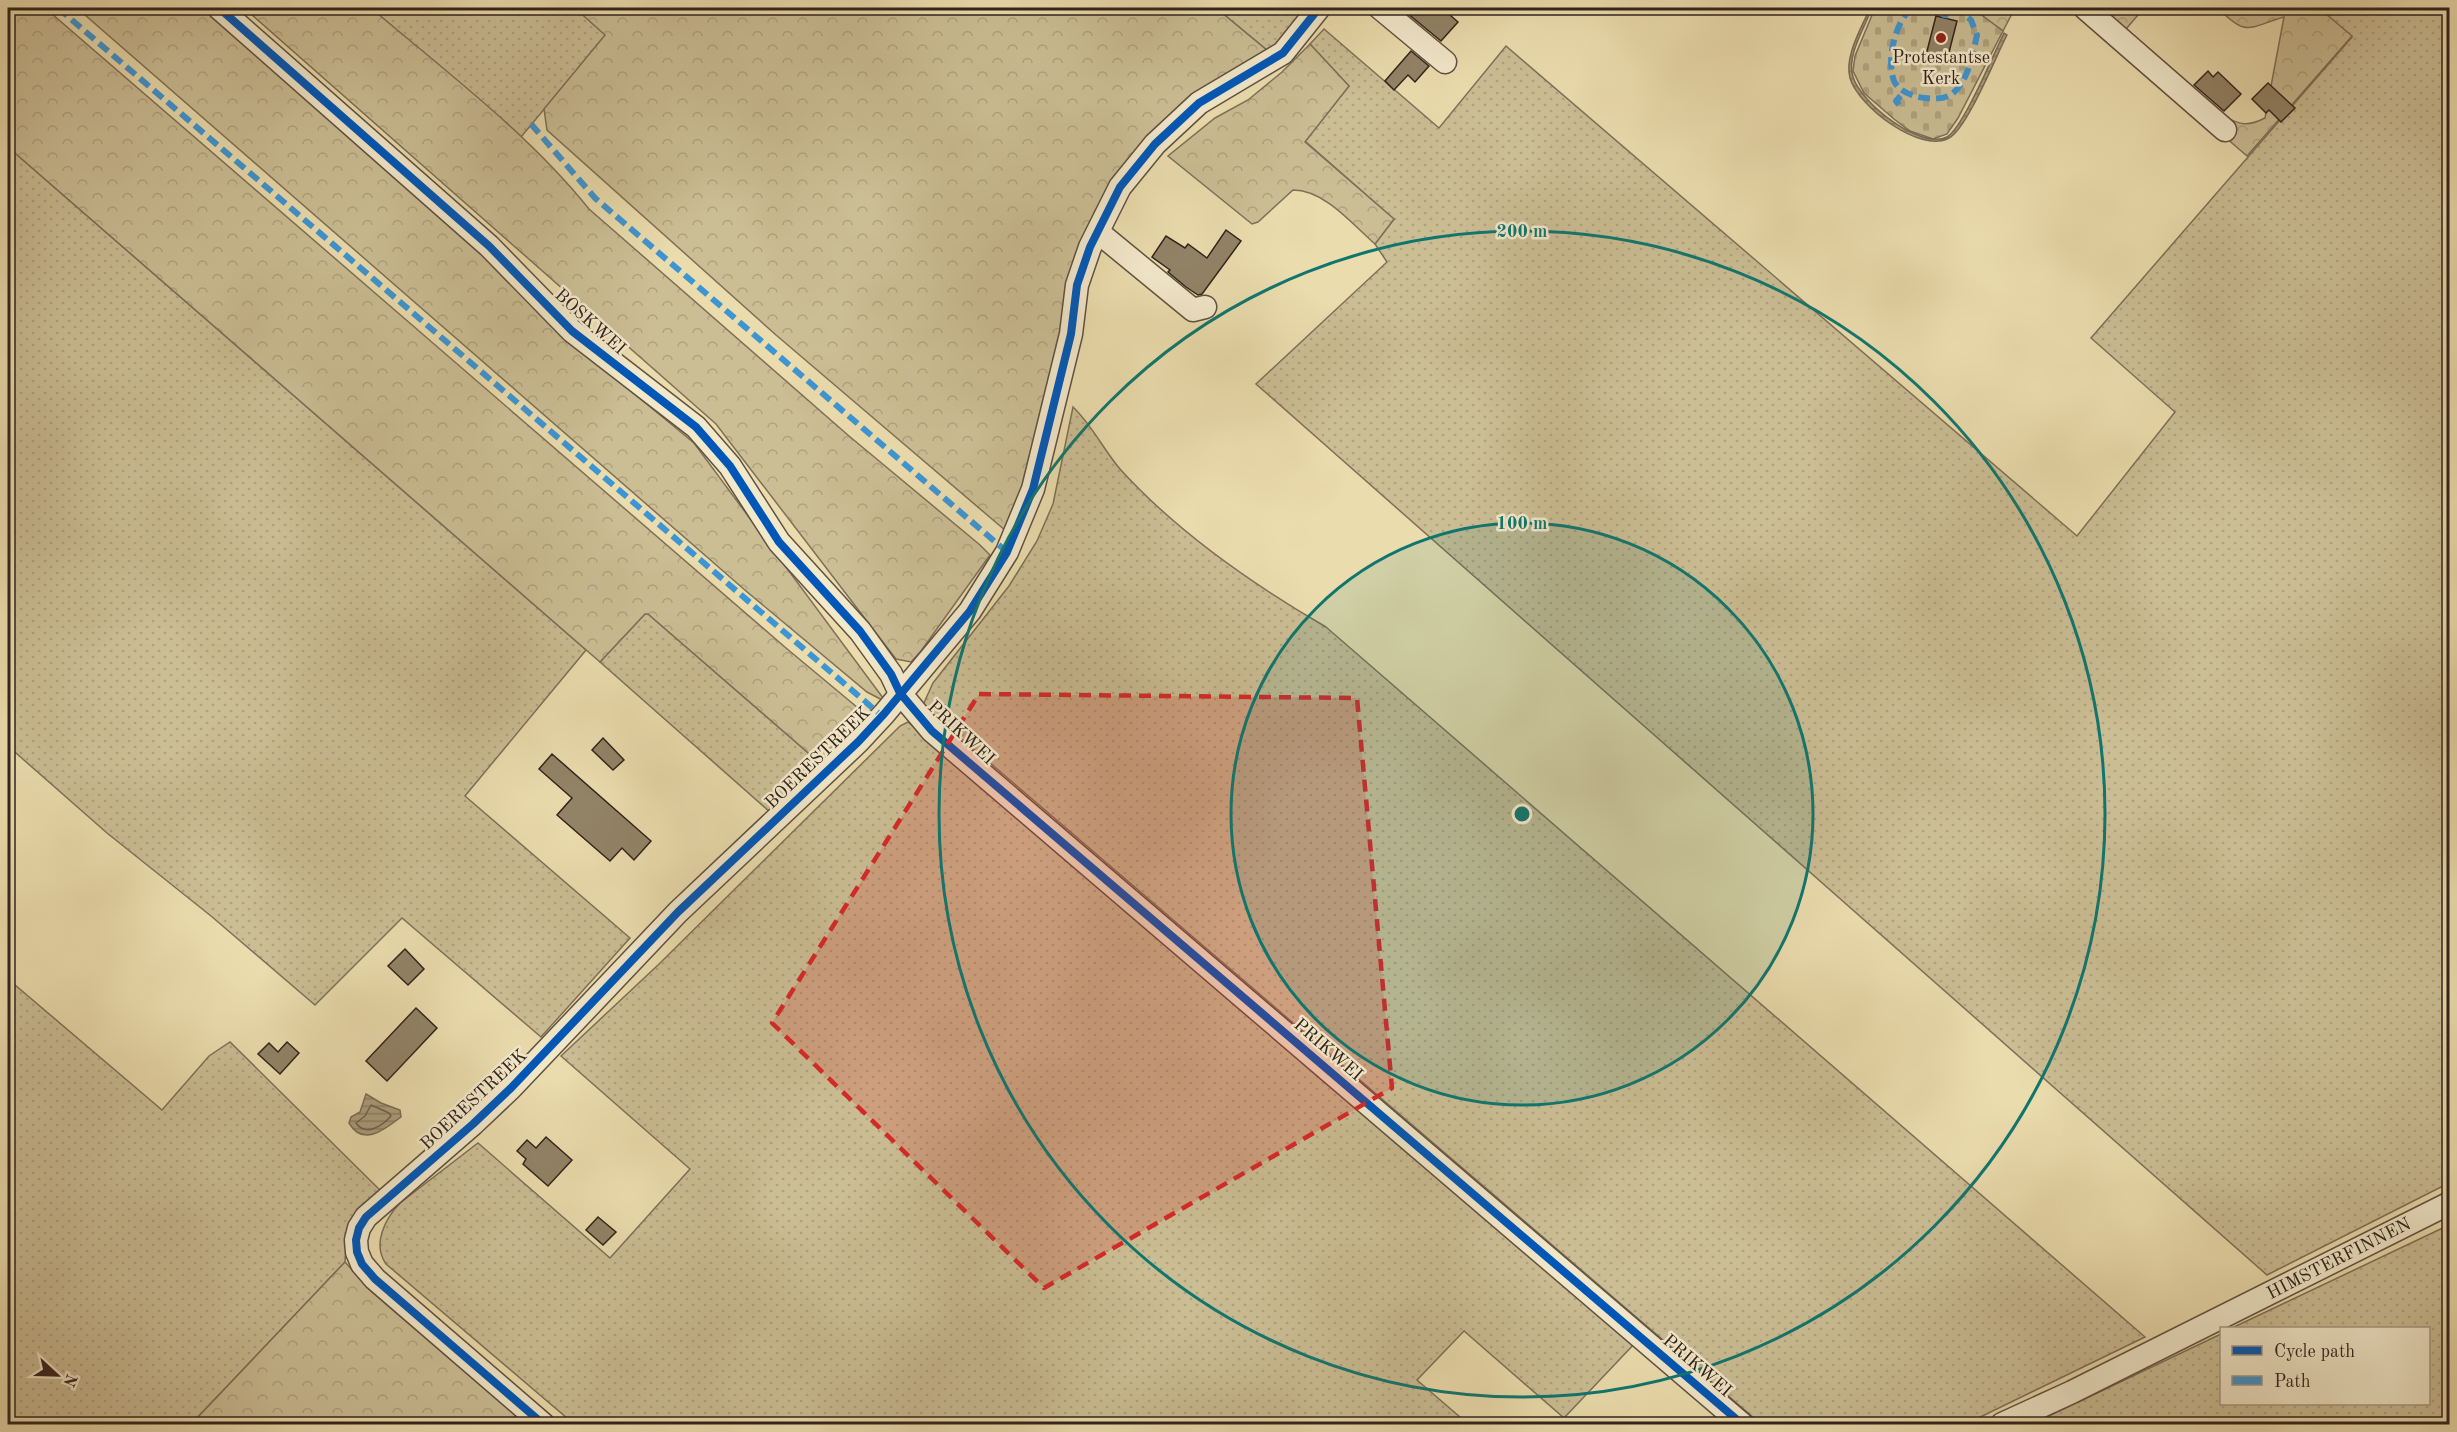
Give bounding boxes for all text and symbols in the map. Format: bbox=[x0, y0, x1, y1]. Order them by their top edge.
marker: Protestantse Kerk bbox=[1934, 31, 1948, 45]
place label: Protestantse Kerk bbox=[1892, 49, 1990, 88]
text: 200 m bbox=[1497, 223, 1547, 241]
street label: BOSKWEI bbox=[551, 286, 629, 358]
text: 100 m bbox=[1497, 515, 1547, 533]
street label: PRIKWEI bbox=[924, 698, 998, 768]
street label: BOERESTREEK bbox=[762, 704, 874, 812]
centre of rings bbox=[1512, 804, 1532, 824]
street label: PRIKWEI bbox=[1290, 1015, 1366, 1085]
street label: BOERESTREEK bbox=[417, 1046, 531, 1154]
street label: HIMSTERFINNEN bbox=[2264, 1215, 2414, 1303]
legend bbox=[2220, 1327, 2430, 1405]
street label: PRIKWEI bbox=[1659, 1331, 1735, 1401]
text: Cycle path bbox=[2274, 1343, 2355, 1361]
north arrow bbox=[27, 1345, 87, 1405]
text: N bbox=[59, 1371, 79, 1389]
text: Path bbox=[2274, 1373, 2311, 1391]

